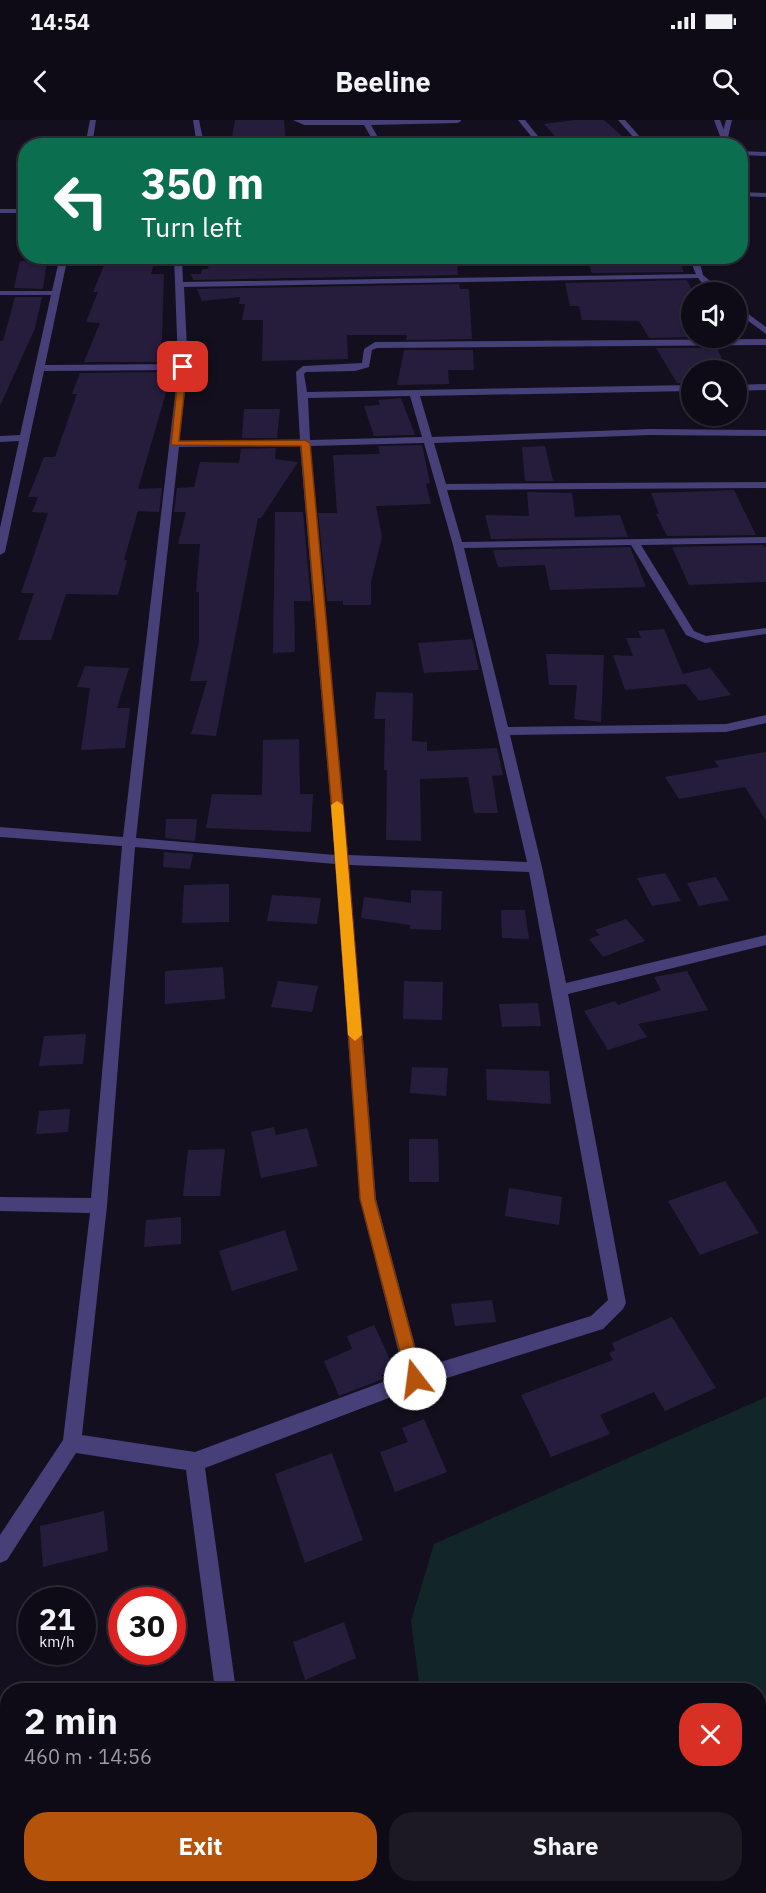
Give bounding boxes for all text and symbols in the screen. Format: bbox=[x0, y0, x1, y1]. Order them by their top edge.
text: 14:54 bbox=[30, 7, 90, 36]
text: Beeline bbox=[335, 64, 431, 99]
icon: back bbox=[24, 65, 57, 98]
icon: search bbox=[709, 65, 742, 98]
text: 350 m bbox=[141, 156, 264, 211]
icon: left bbox=[42, 162, 120, 240]
text: Turn left bbox=[141, 209, 242, 244]
map controls bbox=[681, 282, 747, 426]
button: sound bbox=[681, 282, 747, 348]
pin bbox=[157, 341, 208, 392]
icon: arrive bbox=[166, 350, 199, 383]
button: search bbox=[681, 360, 747, 426]
position arrow bbox=[383, 1347, 447, 1411]
speed limit sign: 30 bbox=[108, 1587, 186, 1665]
text: 21 bbox=[39, 1599, 75, 1638]
text: km/h bbox=[39, 1632, 75, 1651]
text: 2 min bbox=[24, 1697, 118, 1744]
button: close bbox=[679, 1703, 742, 1766]
text: 460 m · 14:56 bbox=[24, 1743, 152, 1770]
button: Exit bbox=[24, 1812, 377, 1881]
button: Share bbox=[389, 1812, 742, 1881]

